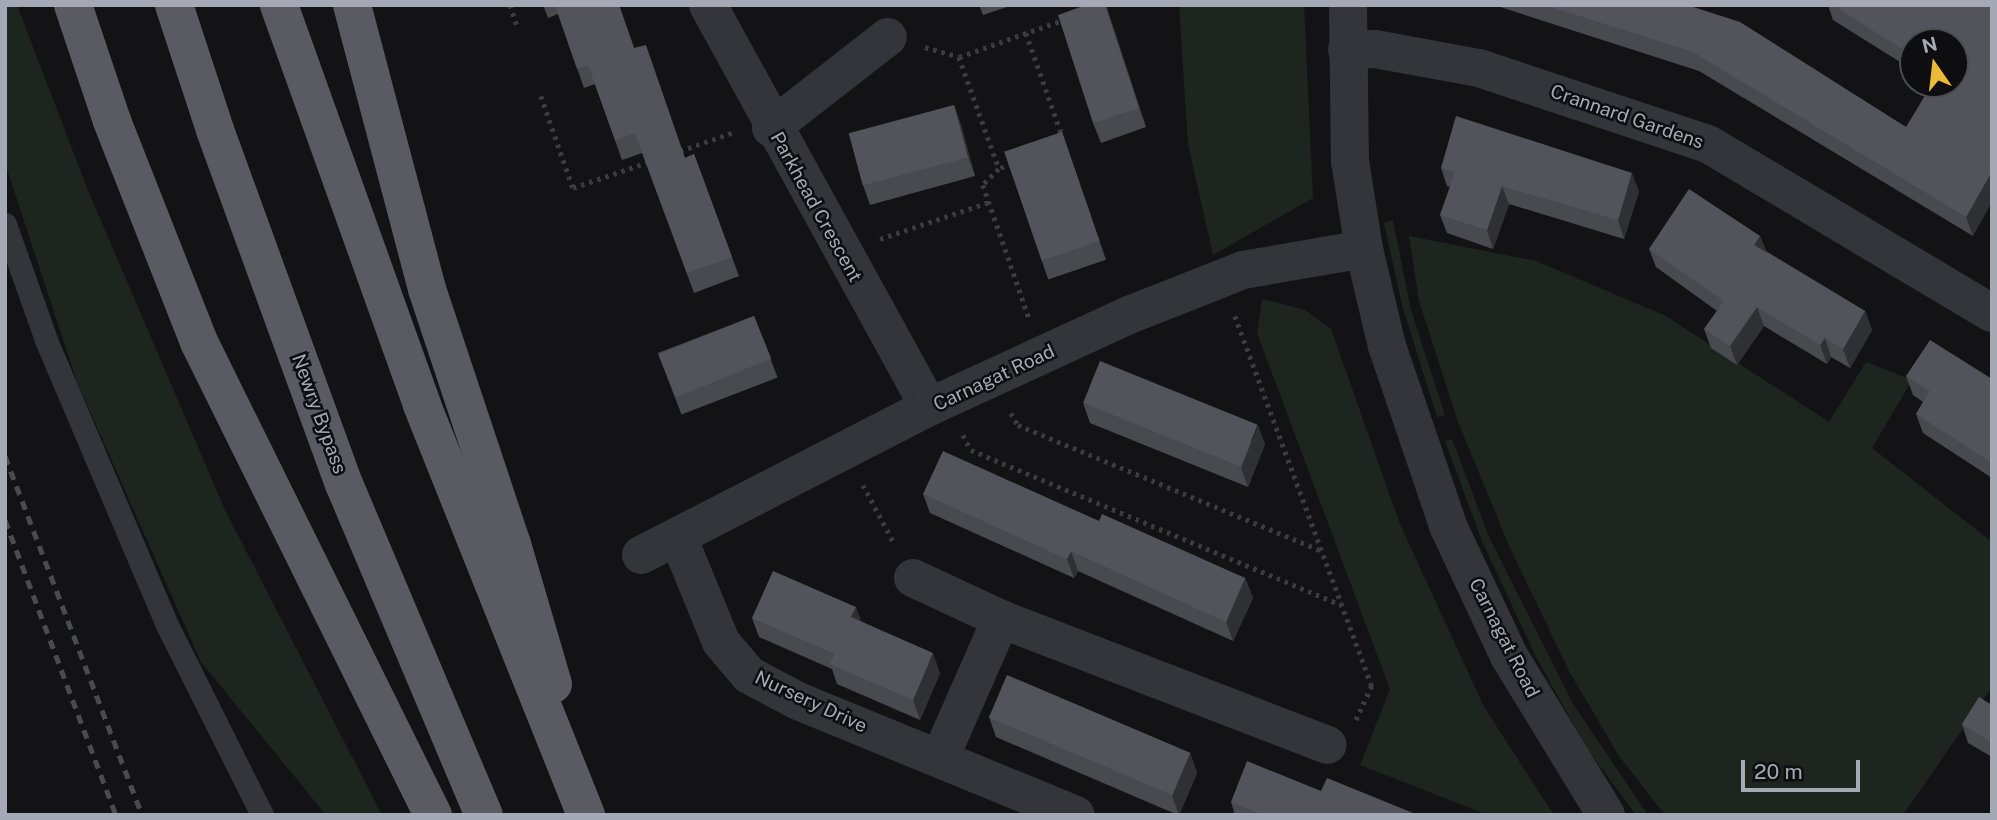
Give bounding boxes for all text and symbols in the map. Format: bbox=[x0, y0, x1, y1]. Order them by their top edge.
north arrow bbox=[1899, 28, 1969, 98]
text: N bbox=[1920, 32, 1939, 57]
street label: Crannard Gardens bbox=[1547, 80, 1707, 154]
street label: Parkhead Crescent bbox=[765, 128, 867, 286]
street label: Carnagat Road bbox=[930, 340, 1058, 416]
street label: Newry Bypass bbox=[287, 351, 351, 477]
street label: Carnagat Road bbox=[1464, 574, 1544, 702]
street label: Nursery Drive bbox=[751, 666, 871, 738]
scale bar bbox=[1745, 746, 1864, 790]
text: 20 m bbox=[1754, 759, 1803, 784]

